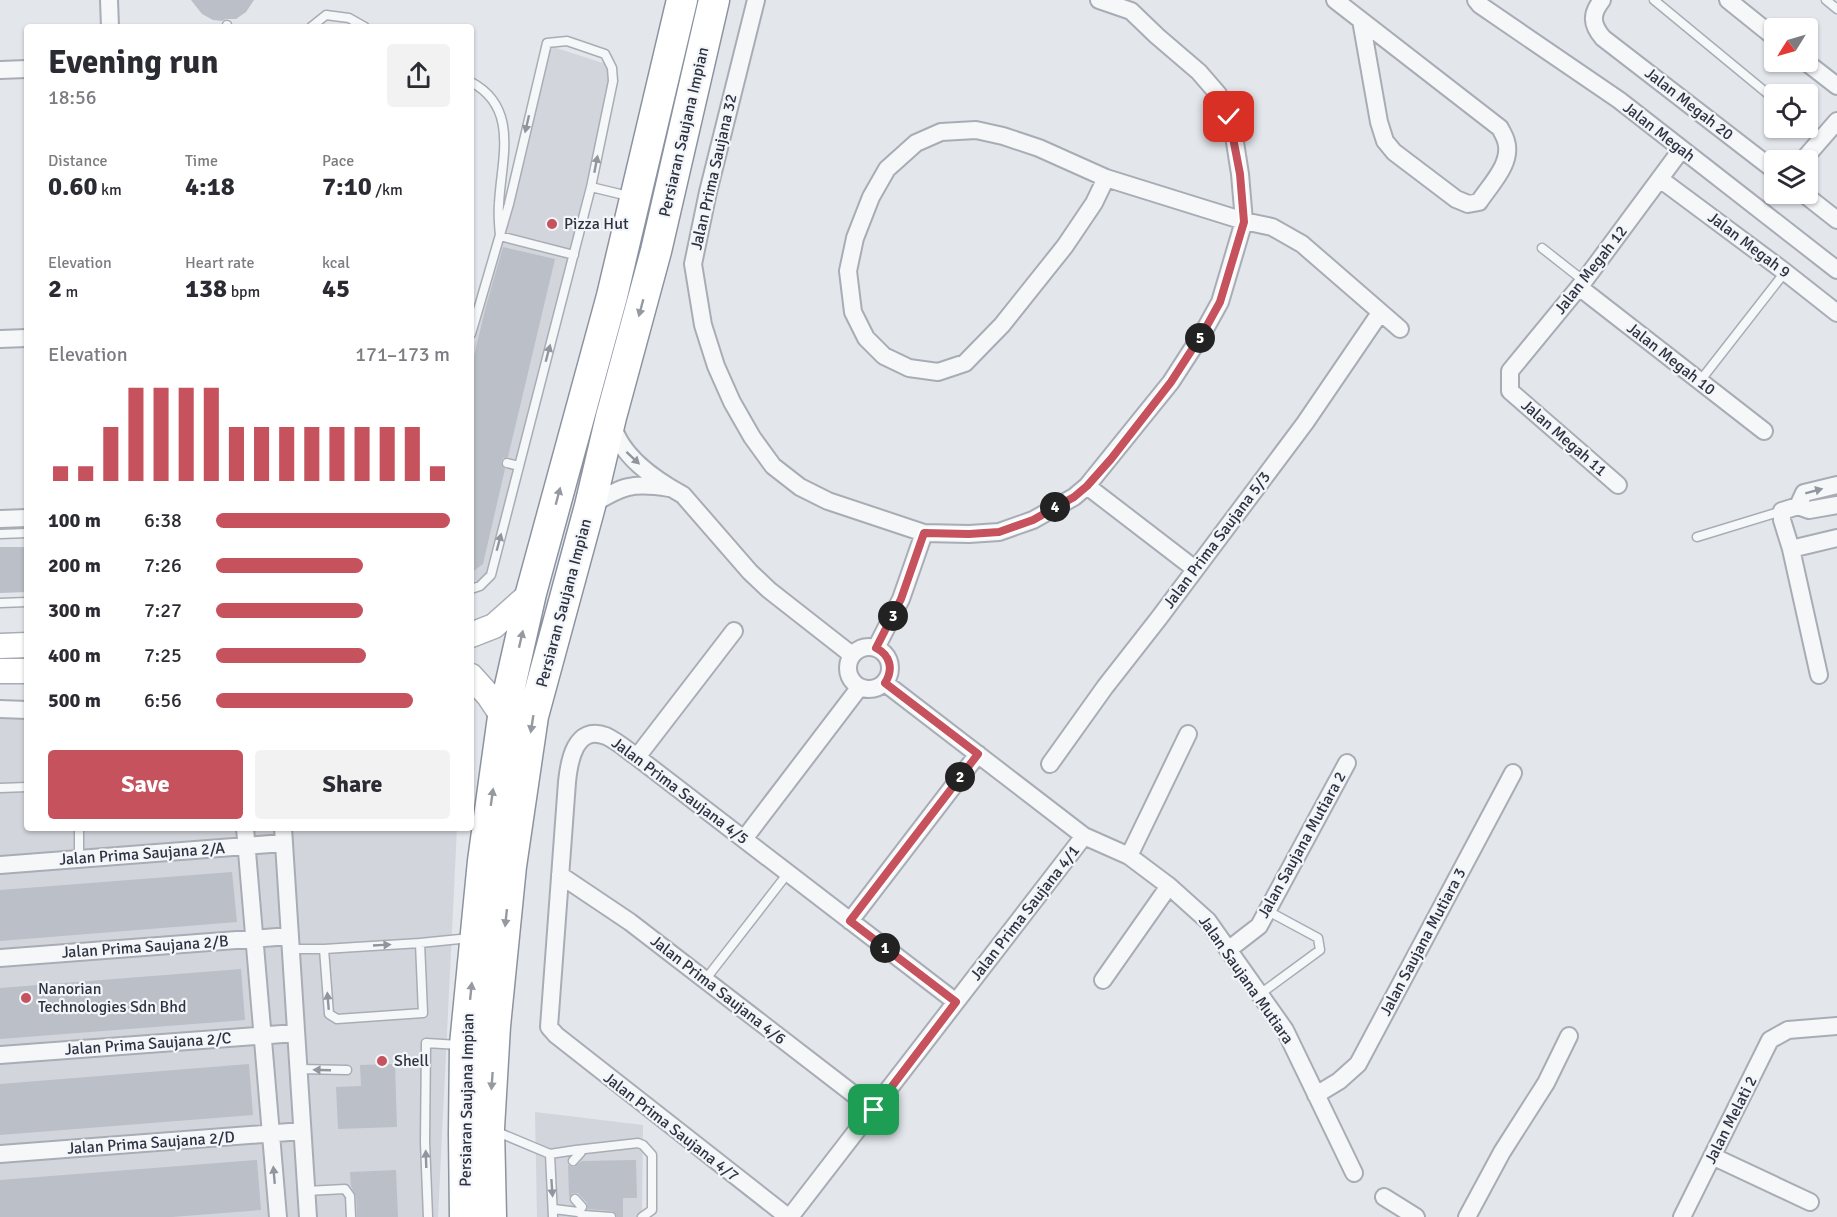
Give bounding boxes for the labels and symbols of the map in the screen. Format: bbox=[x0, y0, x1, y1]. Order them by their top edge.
north arrow bbox=[1764, 18, 1818, 72]
street label: Persiaran Saujana Impian bbox=[655, 45, 713, 219]
street label: Jalan Megah 20 bbox=[1641, 64, 1737, 144]
pin bbox=[1203, 91, 1254, 142]
street label: Jalan Prima Saujana 32 bbox=[686, 92, 742, 252]
street label: Jalan Megah bbox=[1619, 98, 1699, 166]
one-way arrow bbox=[522, 115, 531, 134]
one-way arrow bbox=[592, 155, 601, 174]
street label: Jalan Megah 9 bbox=[1704, 207, 1794, 283]
place label: Pizza Hut bbox=[564, 214, 629, 234]
marker: Pizza Hut bbox=[545, 217, 559, 231]
street label: Jalan Megah 12 bbox=[1550, 222, 1632, 318]
one-way arrow bbox=[635, 299, 645, 317]
street label: Jalan Megah 10 bbox=[1623, 318, 1719, 400]
pin: 5 bbox=[1185, 323, 1215, 353]
one-way arrow bbox=[544, 344, 554, 363]
street label: Jalan Megah 11 bbox=[1517, 395, 1611, 481]
one-way arrow bbox=[625, 451, 640, 465]
street label: Jalan Prima Saujana 5/3 bbox=[1159, 468, 1275, 612]
one-way arrow bbox=[1805, 486, 1823, 496]
one-way arrow bbox=[553, 487, 563, 505]
pin: 4 bbox=[1040, 492, 1070, 522]
street label: Persiaran Saujana Impian bbox=[532, 516, 596, 690]
one-way arrow bbox=[495, 533, 505, 551]
pin: 3 bbox=[878, 601, 908, 631]
one-way arrow bbox=[516, 630, 526, 649]
one-way arrow bbox=[527, 715, 536, 734]
street label: Jalan Prima Saujana 4/5 bbox=[608, 733, 752, 849]
pin: 2 bbox=[945, 762, 975, 792]
street label: Jalan Saujana Mutiara 2 bbox=[1253, 768, 1351, 922]
one-way arrow bbox=[487, 787, 497, 806]
street label: Jalan Prima Saujana 2/A bbox=[58, 838, 226, 870]
street label: Jalan Prima Saujana 4/1 bbox=[966, 841, 1084, 985]
street label: Jalan Saujana Mutiara 3 bbox=[1376, 865, 1470, 1019]
one-way arrow bbox=[501, 908, 511, 927]
street label: Jalan Saujana Mutiara bbox=[1194, 912, 1298, 1048]
street label: Jalan Prima Saujana 2/B bbox=[61, 931, 229, 963]
street label: Jalan Prima Saujana 4/6 bbox=[646, 931, 790, 1049]
pin: 1 bbox=[870, 933, 900, 963]
one-way arrow bbox=[373, 941, 392, 950]
place label: Nanorian Technologies Sdn Bhd bbox=[38, 979, 186, 1017]
one-way arrow bbox=[466, 981, 476, 1000]
marker: Nanorian Technologies Sdn Bhd bbox=[19, 991, 33, 1005]
one-way arrow bbox=[323, 991, 333, 1010]
street label: Persiaran Saujana Impian bbox=[455, 1013, 479, 1187]
street label: Jalan Prima Saujana 2/C bbox=[64, 1028, 232, 1060]
place label: Shell bbox=[394, 1051, 429, 1071]
marker: Shell bbox=[375, 1054, 389, 1068]
one-way arrow bbox=[313, 1065, 332, 1074]
street label: Jalan Prima Saujana 4/7 bbox=[599, 1068, 743, 1186]
one-way arrow bbox=[487, 1072, 497, 1091]
street label: Jalan Melati 2 bbox=[1700, 1073, 1762, 1167]
pin bbox=[848, 1084, 899, 1135]
street label: Jalan Prima Saujana 2/D bbox=[66, 1127, 236, 1159]
one-way arrow bbox=[421, 1149, 431, 1168]
one-way arrow bbox=[269, 1166, 279, 1185]
one-way arrow bbox=[547, 1179, 557, 1198]

